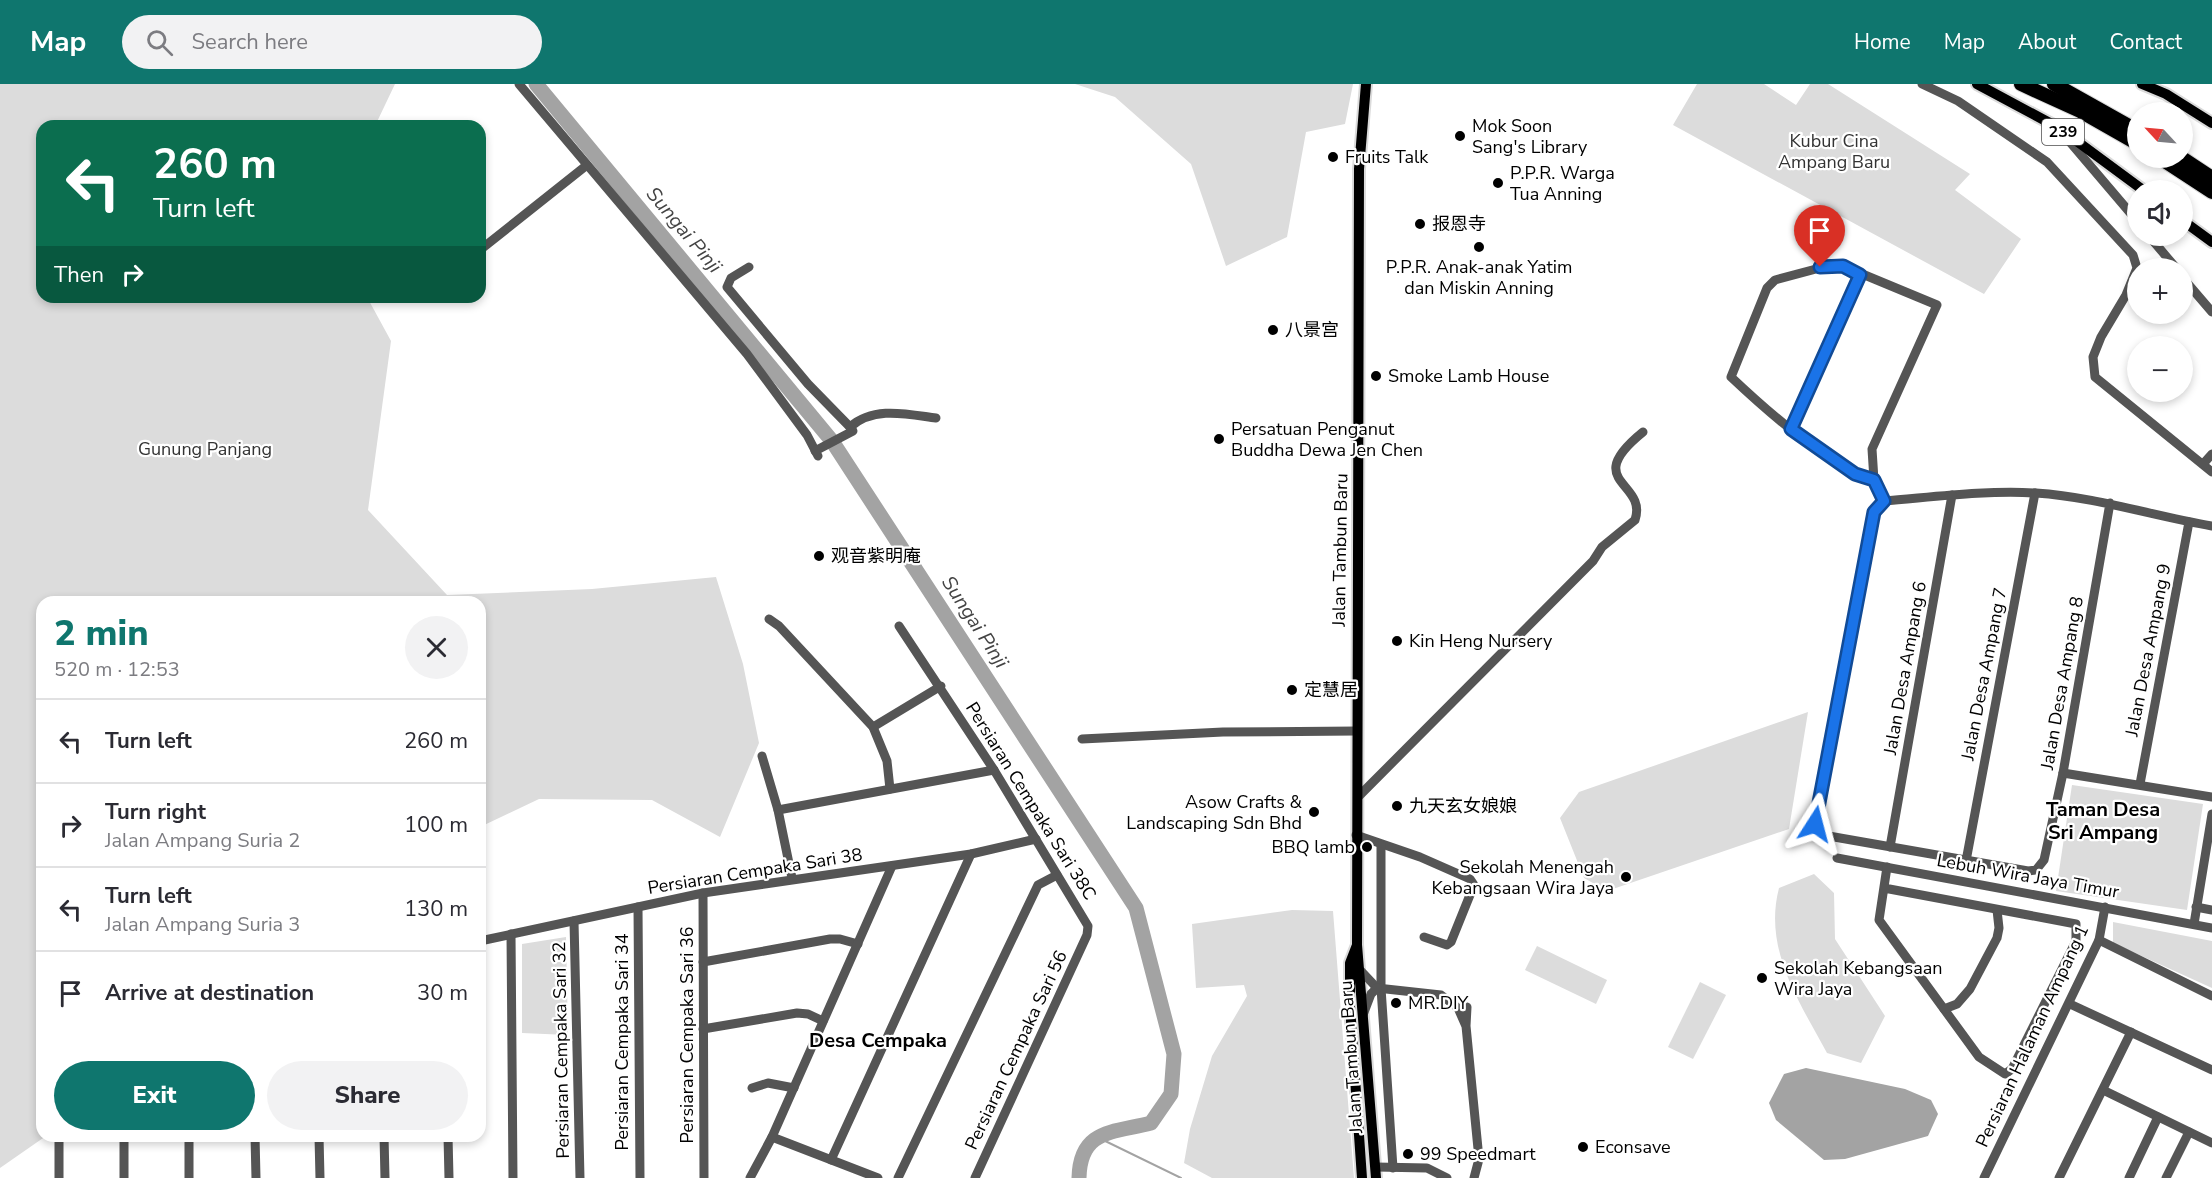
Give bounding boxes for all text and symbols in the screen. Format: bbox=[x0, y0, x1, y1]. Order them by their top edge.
search box bbox=[122, 15, 542, 69]
text: Map bbox=[30, 23, 86, 61]
icon: search bbox=[143, 26, 176, 59]
text: Search here bbox=[191, 27, 308, 57]
text: Home bbox=[1854, 28, 1911, 56]
text: Map bbox=[1944, 28, 1985, 56]
text: About bbox=[2018, 28, 2076, 56]
text: Contact bbox=[2109, 28, 2182, 56]
north arrow bbox=[2127, 102, 2193, 168]
map controls bbox=[2127, 102, 2193, 402]
place label: Mok Soon Sang's Library bbox=[1472, 114, 1588, 159]
road number: 239 bbox=[2042, 119, 2084, 145]
marker: Mok Soon Sang's Library bbox=[1453, 129, 1467, 143]
park label: Kubur Cina Ampang Baru bbox=[1778, 129, 1890, 174]
text: 260 m bbox=[153, 136, 277, 193]
icon: left bbox=[54, 144, 132, 222]
place label: Fruits Talk bbox=[1345, 145, 1429, 169]
marker: Fruits Talk bbox=[1326, 150, 1340, 164]
place label: P.P.R. Warga Tua Anning bbox=[1510, 161, 1615, 206]
marker: P.P.R. Warga Tua Anning bbox=[1491, 176, 1505, 190]
button: sound bbox=[2127, 180, 2193, 246]
water label: Sungai Pinji bbox=[640, 181, 728, 279]
text: Turn left bbox=[153, 190, 254, 227]
pin bbox=[1794, 205, 1845, 267]
place label: 报恩寺 bbox=[1432, 212, 1486, 236]
icon: arrive bbox=[1803, 214, 1836, 247]
marker: 报恩寺 bbox=[1413, 217, 1427, 231]
marker: P.P.R. Anak-anak Yatim dan Miskin Anning bbox=[1472, 240, 1486, 254]
place label: P.P.R. Anak-anak Yatim dan Miskin Anning bbox=[1386, 255, 1572, 300]
icon: right bbox=[116, 258, 149, 291]
button: + bbox=[2127, 258, 2193, 324]
text: Then bbox=[54, 260, 104, 290]
place label: 八景宫 bbox=[1285, 318, 1339, 342]
marker: 八景宫 bbox=[1266, 323, 1280, 337]
button: − bbox=[2127, 336, 2193, 402]
place label: Smoke Lamb House bbox=[1388, 364, 1549, 388]
marker: Smoke Lamb House bbox=[1369, 369, 1383, 383]
place label: Persatuan Penganut Buddha Dewa Jen Chen bbox=[1231, 417, 1423, 462]
marker: Persatuan Penganut Buddha Dewa Jen Chen bbox=[1212, 432, 1226, 446]
park label: Gunung Panjang bbox=[138, 437, 272, 461]
street label: Jalan Tambun Baru bbox=[1327, 473, 1353, 628]
place label: 观音紫明庵 bbox=[831, 544, 921, 568]
marker: 观音紫明庵 bbox=[812, 549, 826, 563]
street label: Jalan Desa Ampang 9 bbox=[2119, 562, 2177, 739]
water label: Sungai Pinji bbox=[935, 571, 1015, 674]
street label: Jalan Desa Ampang 6 bbox=[1878, 579, 1932, 758]
street label: Jalan Desa Ampang 7 bbox=[1955, 586, 2013, 763]
street label: Jalan Desa Ampang 8 bbox=[2035, 594, 2089, 773]
text: 2 min bbox=[54, 609, 149, 658]
button: close bbox=[405, 616, 468, 679]
place label: Kin Heng Nursery bbox=[1409, 629, 1553, 653]
marker: Kin Heng Nursery bbox=[1390, 634, 1404, 648]
text: 520 m · 12:53 bbox=[54, 656, 180, 683]
place label: 定慧居 bbox=[1304, 678, 1358, 702]
marker: 定慧居 bbox=[1285, 683, 1299, 697]
street label: Persiaran Cempaka Sari 38C bbox=[960, 697, 1102, 905]
icon: left bbox=[54, 725, 87, 758]
text: Turn left bbox=[105, 726, 192, 756]
text: 260 m bbox=[404, 726, 468, 756]
place label: Asow Crafts & Landscaping Sdn Bhd bbox=[1126, 790, 1303, 835]
position arrow bbox=[1783, 792, 1847, 856]
place label: 九天玄女娘娘 bbox=[1409, 794, 1517, 818]
district label: Taman Desa Sri Ampang bbox=[2046, 796, 2160, 846]
text: Turn right bbox=[105, 797, 206, 827]
marker: 九天玄女娘娘 bbox=[1390, 799, 1404, 813]
marker: Asow Crafts & Landscaping Sdn Bhd bbox=[1307, 805, 1321, 819]
icon: right bbox=[54, 809, 87, 842]
text: 100 m bbox=[404, 810, 468, 840]
text: Jalan Ampang Suria 2 bbox=[105, 827, 300, 854]
place label: BBQ lamb bbox=[1271, 835, 1355, 859]
marker: BBQ lamb bbox=[1360, 840, 1374, 854]
street label: Persiaran Cempaka Sari 38 bbox=[646, 842, 864, 900]
street label: Lebuh Wira Jaya Timur bbox=[1935, 848, 2122, 904]
place label: Sekolah Menengah Kebangsaan Wira Jaya bbox=[1432, 855, 1614, 900]
marker: Sekolah Menengah Kebangsaan Wira Jaya bbox=[1619, 870, 1633, 884]
text: Turn left bbox=[105, 881, 192, 911]
icon: left bbox=[54, 893, 87, 926]
text: 130 m bbox=[404, 894, 468, 924]
text: Jalan Ampang Suria 3 bbox=[105, 911, 300, 938]
street label: Persiaran Halaman Ampang 1 bbox=[1970, 921, 2094, 1151]
street label: Persiaran Cempaka Sari 36 bbox=[675, 926, 699, 1144]
street label: Persiaran Cempaka Sari 34 bbox=[610, 933, 634, 1151]
street label: Persiaran Cempaka Sari 32 bbox=[547, 941, 575, 1159]
street label: Persiaran Cempaka Sari 56 bbox=[959, 947, 1073, 1153]
place label: Sekolah Kebangsaan Wira Jaya bbox=[1774, 956, 1943, 1001]
marker: Sekolah Kebangsaan Wira Jaya bbox=[1755, 971, 1769, 985]
icon: arrive bbox=[54, 977, 87, 1010]
text: Arrive at destination bbox=[105, 978, 314, 1008]
text: 30 m bbox=[417, 978, 468, 1008]
street label: Jalan Tambun Baru bbox=[1334, 980, 1368, 1135]
place label: MR.DIY bbox=[1408, 991, 1469, 1015]
marker: MR.DIY bbox=[1389, 996, 1403, 1010]
district label: Desa Cempaka bbox=[809, 1027, 947, 1054]
button: Exit bbox=[54, 1061, 255, 1130]
button: Share bbox=[267, 1061, 468, 1130]
place label: Econsave bbox=[1595, 1135, 1671, 1159]
marker: Econsave bbox=[1576, 1140, 1590, 1154]
place label: 99 Speedmart bbox=[1420, 1142, 1536, 1166]
marker: 99 Speedmart bbox=[1401, 1147, 1415, 1161]

